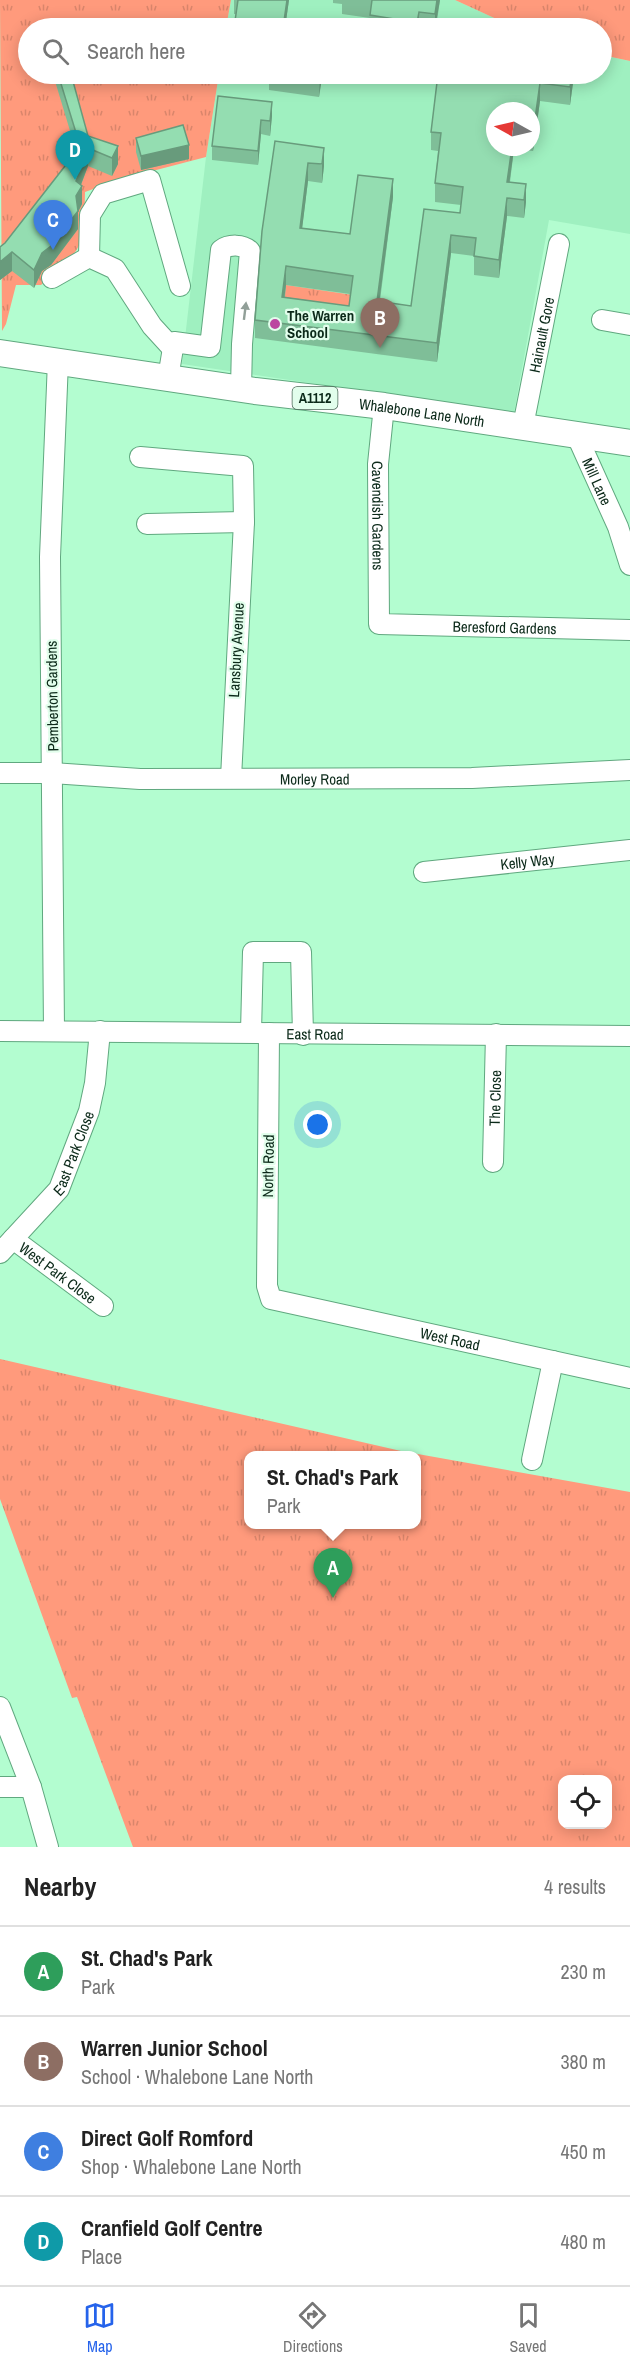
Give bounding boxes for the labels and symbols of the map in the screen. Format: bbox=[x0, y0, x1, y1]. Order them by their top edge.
north arrow bbox=[486, 102, 540, 156]
pin: D bbox=[56, 130, 94, 180]
pin: C bbox=[34, 200, 72, 250]
street label: Hainault Gore bbox=[523, 295, 559, 374]
pin: B bbox=[360, 298, 400, 348]
one-way arrow bbox=[240, 302, 250, 321]
place label: The Warren School bbox=[287, 305, 354, 343]
marker: The Warren School bbox=[268, 317, 282, 331]
road number: A1112 bbox=[292, 387, 338, 409]
street label: Whalebone Lane North bbox=[358, 393, 486, 431]
street label: Mill Lane bbox=[578, 454, 617, 509]
street label: Cavendish Gardens bbox=[367, 461, 389, 570]
street label: Lansbury Avenue bbox=[223, 602, 249, 698]
street label: Beresford Gardens bbox=[452, 615, 557, 639]
street label: Pemberton Gardens bbox=[41, 640, 63, 752]
street label: Morley Road bbox=[280, 768, 350, 789]
street label: Kelly Way bbox=[499, 848, 556, 874]
street label: East Road bbox=[286, 1023, 344, 1044]
street label: The Close bbox=[483, 1070, 506, 1126]
street label: East Park Close bbox=[48, 1108, 99, 1200]
your location bbox=[303, 1110, 332, 1139]
street label: North Road bbox=[257, 1134, 279, 1198]
street label: West Park Close bbox=[15, 1237, 101, 1308]
street label: West Road bbox=[418, 1322, 482, 1355]
pin: A bbox=[314, 1548, 352, 1598]

